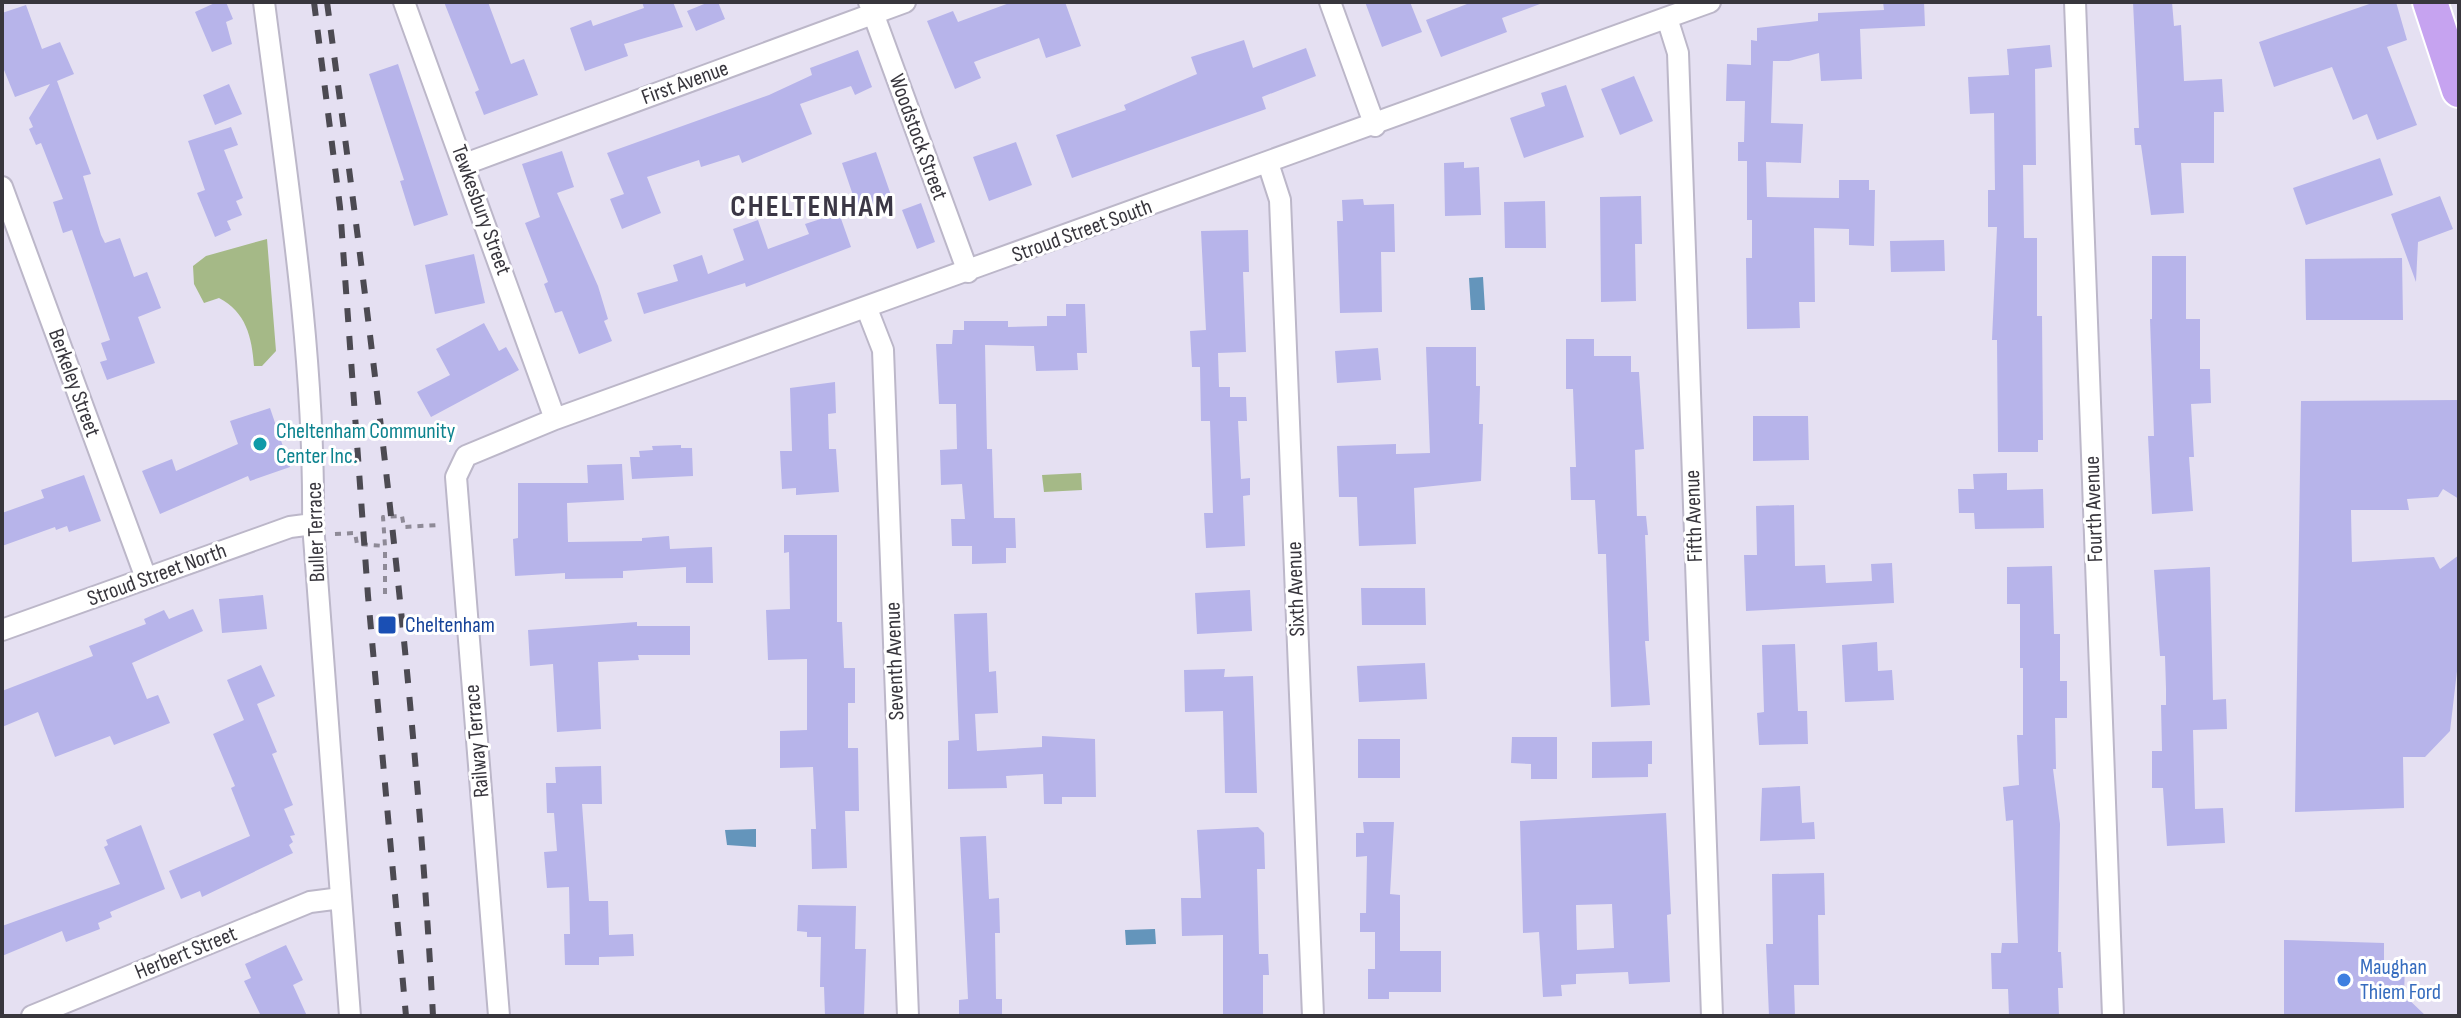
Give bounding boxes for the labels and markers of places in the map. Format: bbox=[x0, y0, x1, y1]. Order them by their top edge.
place label: Cheltenham Community Center Inc. bbox=[276, 418, 456, 470]
marker: Cheltenham Community Center Inc. bbox=[251, 435, 269, 453]
place label: Cheltenham bbox=[405, 612, 495, 639]
marker: Cheltenham bbox=[376, 614, 398, 636]
place label: Maughan Thiem Ford bbox=[2360, 954, 2441, 1006]
marker: Maughan Thiem Ford bbox=[2335, 971, 2353, 989]

